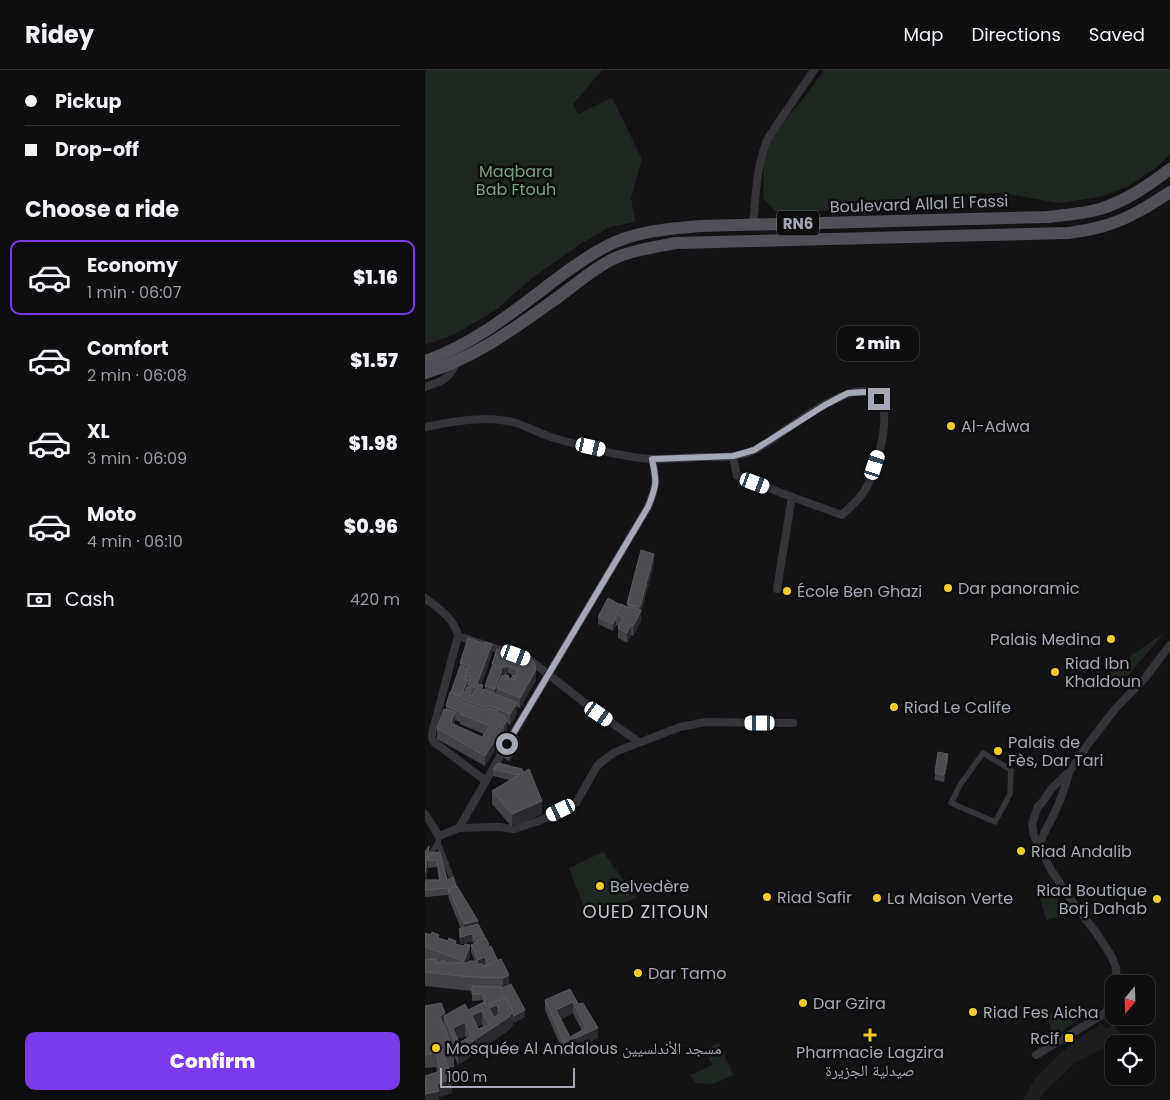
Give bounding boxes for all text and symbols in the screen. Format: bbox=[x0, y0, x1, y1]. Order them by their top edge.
text: Ridey bbox=[25, 18, 94, 51]
text: Map bbox=[904, 22, 943, 47]
text: Directions bbox=[971, 22, 1061, 47]
text: Saved bbox=[1089, 22, 1145, 47]
text: Pickup bbox=[55, 88, 121, 115]
text: Drop-off bbox=[55, 136, 139, 163]
park label: Maqbara Bab Ftouh bbox=[476, 160, 556, 201]
street label: Boulevard Allal El Fassi bbox=[829, 189, 1009, 219]
text: Choose a ride bbox=[25, 194, 179, 225]
road number: RN6 bbox=[777, 210, 819, 236]
text: Economy bbox=[87, 252, 178, 279]
icon: car bbox=[27, 255, 72, 300]
text: $1.16 bbox=[353, 264, 398, 291]
text: 1 min · 06:07 bbox=[87, 281, 181, 304]
callout: 2 min bbox=[838, 326, 920, 362]
text: 2 min bbox=[855, 332, 901, 355]
text: Comfort bbox=[87, 335, 169, 362]
icon: car bbox=[27, 338, 72, 383]
text: $1.57 bbox=[350, 347, 398, 374]
text: 2 min · 06:08 bbox=[87, 364, 187, 387]
route end bbox=[868, 388, 890, 410]
place label: Al-Adwa bbox=[961, 415, 1030, 438]
text: XL bbox=[87, 418, 110, 445]
marker: Al-Adwa bbox=[945, 420, 957, 432]
icon: car bbox=[27, 421, 72, 466]
text: $1.98 bbox=[348, 430, 398, 457]
car bbox=[574, 436, 607, 458]
text: 3 min · 06:09 bbox=[87, 447, 187, 470]
car bbox=[863, 448, 886, 482]
car bbox=[738, 471, 771, 495]
text: Moto bbox=[87, 501, 136, 528]
icon: car bbox=[27, 504, 72, 549]
text: $0.96 bbox=[344, 513, 398, 540]
text: 4 min · 06:10 bbox=[87, 530, 183, 553]
place label: Dar panoramic bbox=[958, 577, 1080, 600]
place label: École Ben Ghazi bbox=[797, 580, 922, 603]
marker: Dar panoramic bbox=[942, 582, 954, 594]
marker: École Ben Ghazi bbox=[781, 585, 793, 597]
icon: cash bbox=[25, 586, 53, 614]
text: Cash bbox=[65, 586, 115, 613]
text: 420 m bbox=[350, 588, 400, 611]
place label: Palais Medina bbox=[990, 628, 1101, 651]
marker: Palais Medina bbox=[1105, 633, 1117, 645]
car bbox=[499, 643, 532, 667]
place label: Riad Ibn Khaldoun bbox=[1065, 652, 1141, 693]
marker: Riad Ibn Khaldoun bbox=[1049, 666, 1061, 678]
place label: Riad Le Calife bbox=[904, 696, 1011, 719]
car bbox=[582, 699, 615, 729]
marker: Riad Le Calife bbox=[888, 701, 900, 713]
car bbox=[745, 716, 775, 731]
place label: Palais de Fès, Dar Tari bbox=[1008, 731, 1104, 772]
route start bbox=[496, 733, 518, 755]
marker: Palais de Fès, Dar Tari bbox=[992, 745, 1004, 757]
car bbox=[544, 797, 577, 823]
place label: Riad Andalib bbox=[1031, 840, 1132, 863]
marker: Riad Andalib bbox=[1015, 845, 1027, 857]
place label: Belvedère bbox=[610, 875, 689, 898]
place label: Riad Boutique Borj Dahab bbox=[1036, 879, 1147, 920]
marker: Belvedère bbox=[594, 880, 606, 892]
place label: Riad Safir bbox=[777, 886, 852, 909]
place label: La Maison Verte bbox=[887, 887, 1013, 910]
marker: Riad Safir bbox=[761, 891, 773, 903]
marker: La Maison Verte bbox=[871, 892, 883, 904]
marker: Riad Boutique Borj Dahab bbox=[1151, 893, 1163, 905]
district label: OUED ZITOUN bbox=[583, 899, 709, 924]
place label: Dar Tamo bbox=[648, 962, 727, 985]
marker: Dar Tamo bbox=[632, 967, 644, 979]
north arrow bbox=[1105, 975, 1155, 1025]
map controls bbox=[1105, 975, 1155, 1085]
place label: Dar Gzira bbox=[813, 992, 886, 1015]
marker: Dar Gzira bbox=[797, 997, 809, 1009]
place label: Riad Fes Aicha bbox=[983, 1001, 1099, 1024]
marker: Riad Fes Aicha bbox=[967, 1006, 979, 1018]
place label: Rcif bbox=[1030, 1027, 1059, 1050]
marker: Pharmacie Lagzira صيدلية الجزيرة bbox=[864, 1029, 876, 1041]
button: Confirm bbox=[25, 1032, 400, 1090]
marker: Rcif bbox=[1063, 1032, 1075, 1044]
button: locate bbox=[1105, 1035, 1155, 1085]
place label: Mosquée Al Andalous مسجد الأندلسيين bbox=[446, 1037, 722, 1060]
place label: Pharmacie Lagzira صيدلية الجزيرة bbox=[796, 1041, 944, 1082]
marker: Mosquée Al Andalous مسجد الأندلسيين bbox=[430, 1042, 442, 1054]
scale bar bbox=[440, 1065, 575, 1088]
text: 100 m bbox=[447, 1067, 487, 1087]

